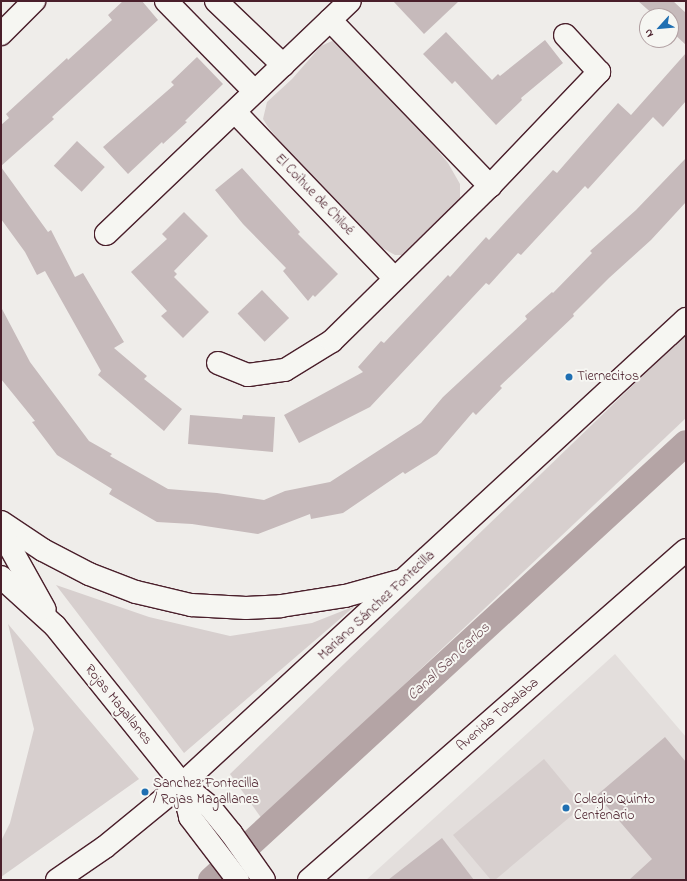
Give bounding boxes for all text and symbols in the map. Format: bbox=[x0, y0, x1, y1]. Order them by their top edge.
north arrow bbox=[639, 8, 679, 48]
text: N bbox=[640, 26, 658, 40]
street label: El Coihue de Chiloé bbox=[271, 151, 357, 239]
place label: Tiernecitos bbox=[577, 369, 639, 385]
marker: Tiernecitos bbox=[564, 372, 574, 382]
street label: Mariano Sánchez Fontecilla bbox=[315, 547, 439, 665]
water label: Canal San Carlos bbox=[404, 619, 494, 705]
street label: Rojas Magallanes bbox=[81, 662, 155, 748]
street label: Avenida Tobalaba bbox=[454, 675, 542, 755]
place label: Sanchez Fontecilla / Rojas Magallanes bbox=[153, 776, 259, 808]
marker: Sanchez Fontecilla / Rojas Magallanes bbox=[140, 787, 150, 797]
place label: Colegio Quinto Centenario bbox=[574, 792, 655, 824]
marker: Colegio Quinto Centenario bbox=[561, 803, 571, 813]

